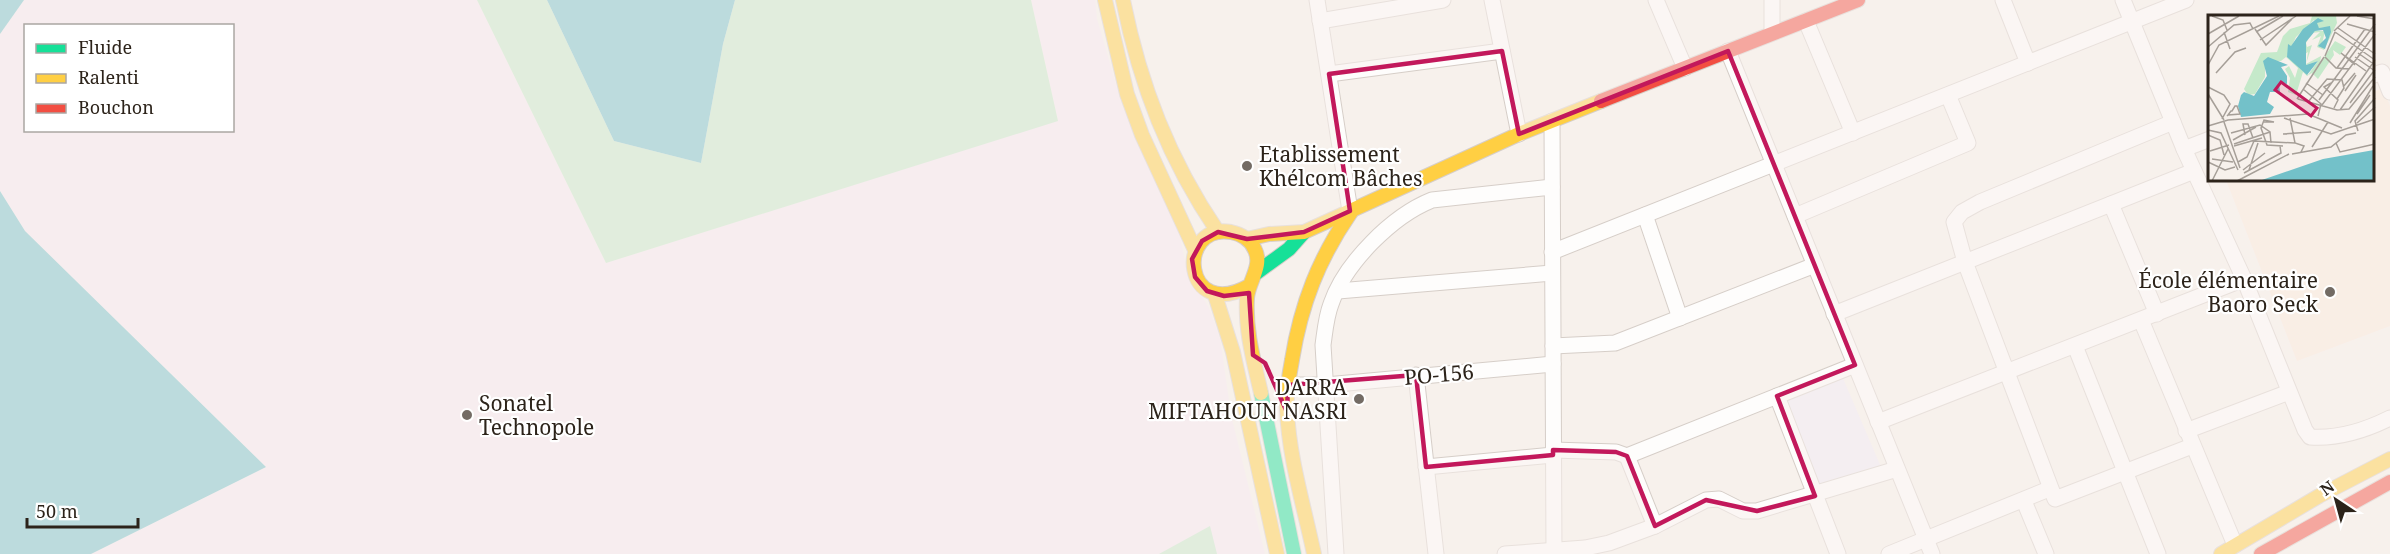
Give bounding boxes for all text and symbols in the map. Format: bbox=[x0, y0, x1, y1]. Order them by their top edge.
inset map bbox=[2208, 15, 2375, 182]
legend bbox=[24, 24, 234, 132]
text: Fluide bbox=[78, 35, 132, 59]
text: Ralenti bbox=[78, 65, 139, 89]
text: Bouchon bbox=[78, 95, 154, 119]
place label: Etablissement Khélcom Bâches bbox=[1259, 140, 1422, 192]
marker: Etablissement Khélcom Bâches bbox=[1240, 159, 1254, 173]
place label: École élémentaire Baoro Seck bbox=[2139, 266, 2319, 318]
marker: École élémentaire Baoro Seck bbox=[2323, 285, 2337, 299]
street label: PO-156 bbox=[1403, 357, 1475, 391]
place label: DARRA MIFTAHOUN NASRI bbox=[1148, 373, 1347, 425]
place label: Sonatel Technopole bbox=[479, 389, 594, 441]
marker: DARRA MIFTAHOUN NASRI bbox=[1352, 392, 1366, 406]
marker: Sonatel Technopole bbox=[460, 408, 474, 422]
north arrow bbox=[2306, 470, 2366, 530]
text: N bbox=[2316, 475, 2339, 500]
scale bar bbox=[27, 491, 138, 529]
text: 50 m bbox=[36, 499, 78, 523]

